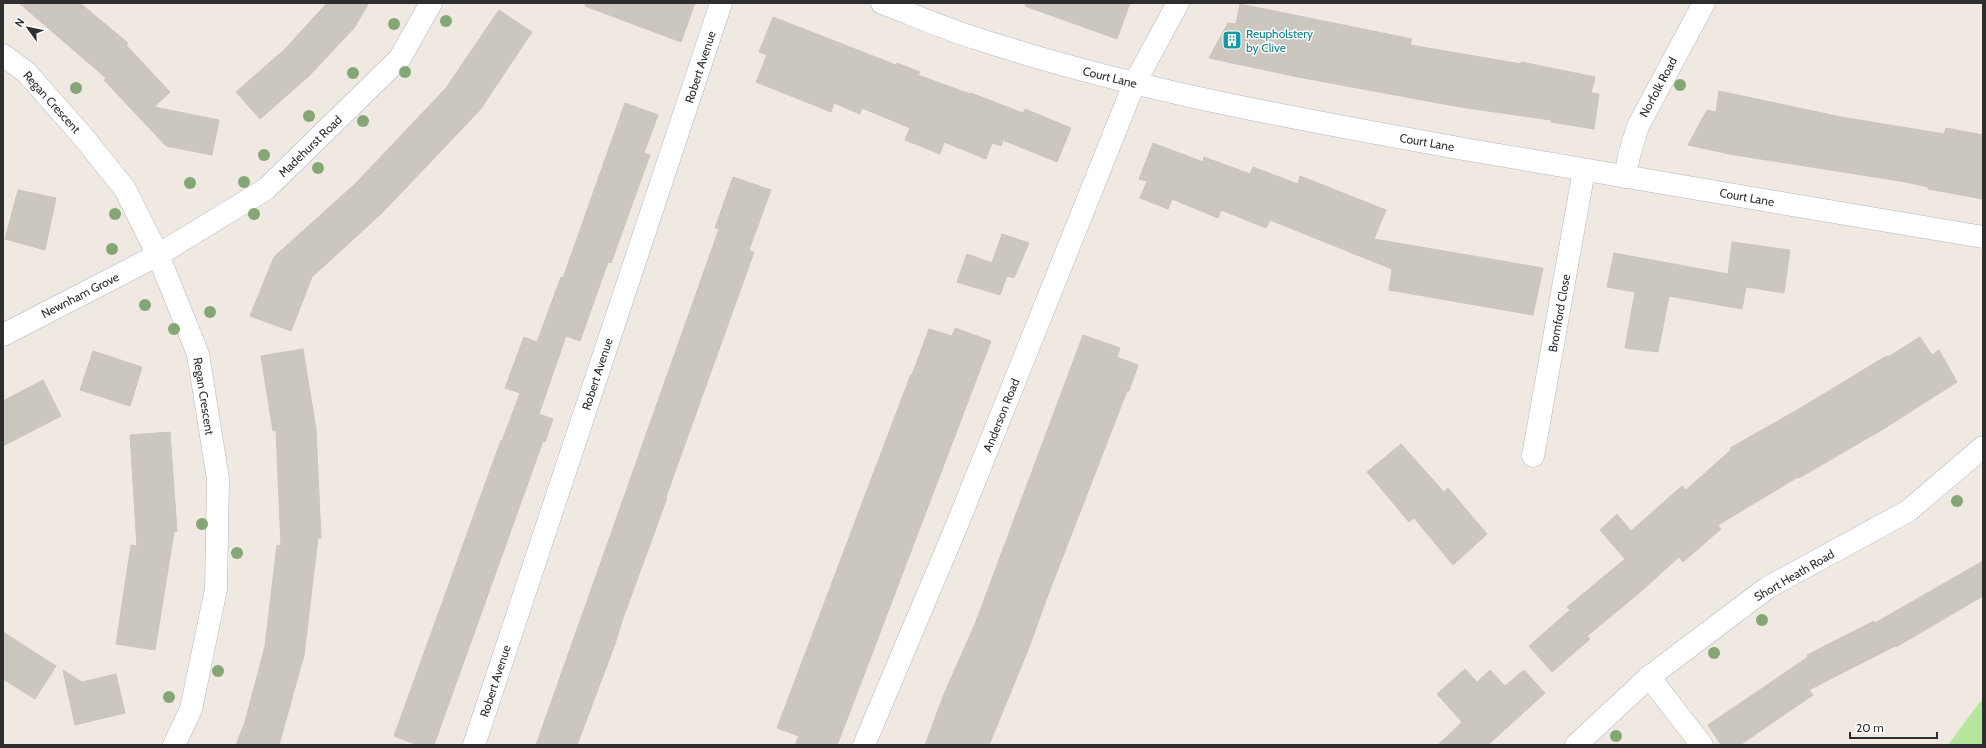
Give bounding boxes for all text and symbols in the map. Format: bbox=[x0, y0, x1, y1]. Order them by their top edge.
north arrow bbox=[8, 8, 48, 48]
text: N bbox=[12, 15, 28, 30]
place label: Reupholstery by Clive bbox=[1246, 26, 1313, 55]
street label: Robert Avenue bbox=[681, 29, 719, 105]
building icon: Reupholstery by Clive bbox=[1221, 29, 1243, 51]
street label: Norfolk Road bbox=[1636, 54, 1680, 120]
street label: Court Lane bbox=[1081, 63, 1139, 91]
street label: Regan Crescent bbox=[20, 68, 84, 136]
street label: Madehurst Road bbox=[275, 112, 345, 180]
street label: Court Lane bbox=[1398, 130, 1456, 154]
street label: Court Lane bbox=[1718, 185, 1776, 209]
street label: Newnham Grove bbox=[39, 269, 121, 321]
street label: Bromford Close bbox=[1545, 273, 1573, 353]
street label: Robert Avenue bbox=[578, 336, 616, 412]
street label: Regan Crescent bbox=[190, 356, 218, 436]
street label: Anderson Road bbox=[979, 376, 1023, 454]
street label: Short Heath Road bbox=[1751, 546, 1837, 604]
street label: Robert Avenue bbox=[476, 643, 514, 719]
scale bar bbox=[1850, 714, 1937, 740]
text: 20 m bbox=[1856, 720, 1884, 735]

